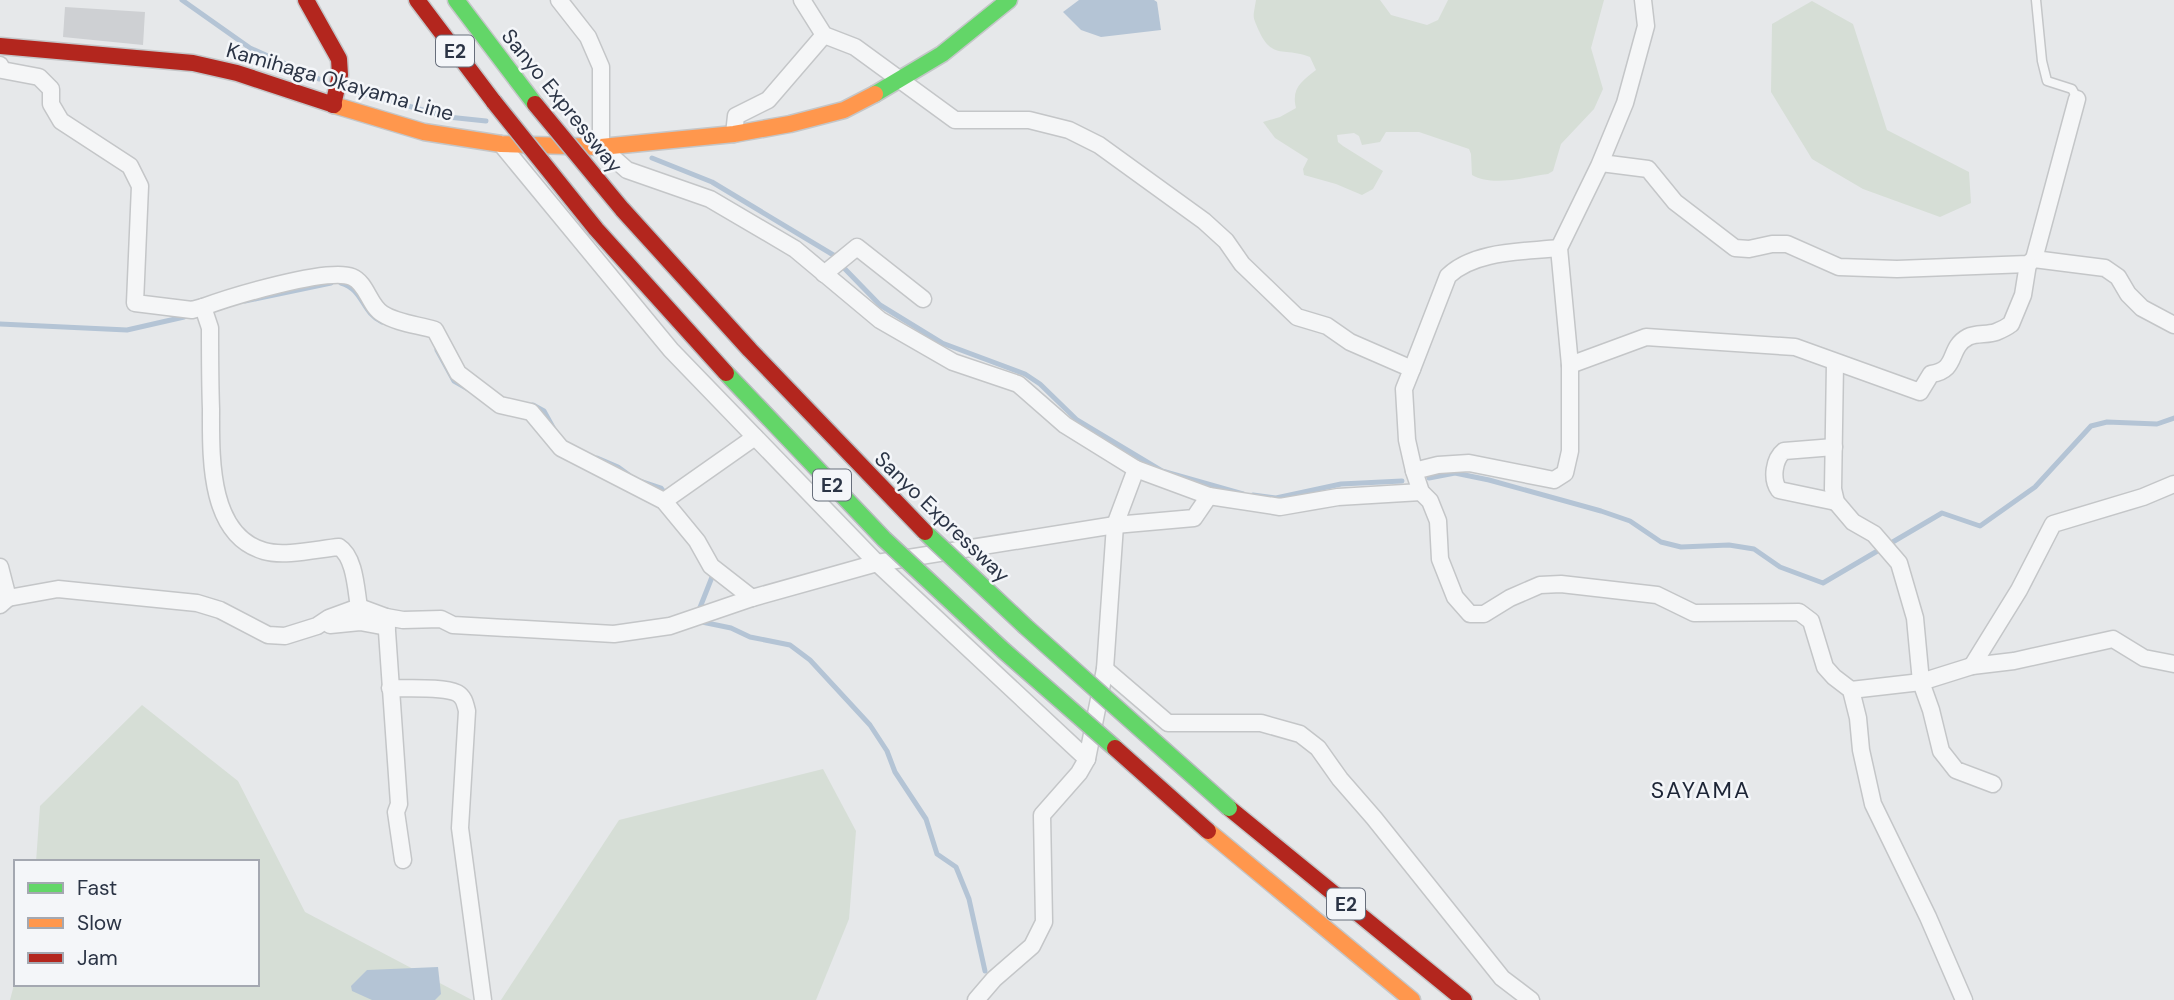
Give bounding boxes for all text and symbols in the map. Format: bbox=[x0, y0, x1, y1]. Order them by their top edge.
street label: Sanyo Expressway bbox=[495, 23, 629, 179]
street label: Kamihaga Okayama Line bbox=[223, 36, 457, 128]
road number: E2 bbox=[436, 36, 474, 66]
street label: Sanyo Expressway bbox=[868, 445, 1016, 589]
road number: E2 bbox=[813, 470, 851, 500]
district label: SAYAMA bbox=[1651, 775, 1751, 805]
legend bbox=[14, 860, 259, 986]
text: Fast bbox=[77, 874, 117, 902]
road number: E2 bbox=[1327, 888, 1365, 920]
text: Slow bbox=[77, 909, 122, 937]
text: Jam bbox=[77, 944, 118, 972]

